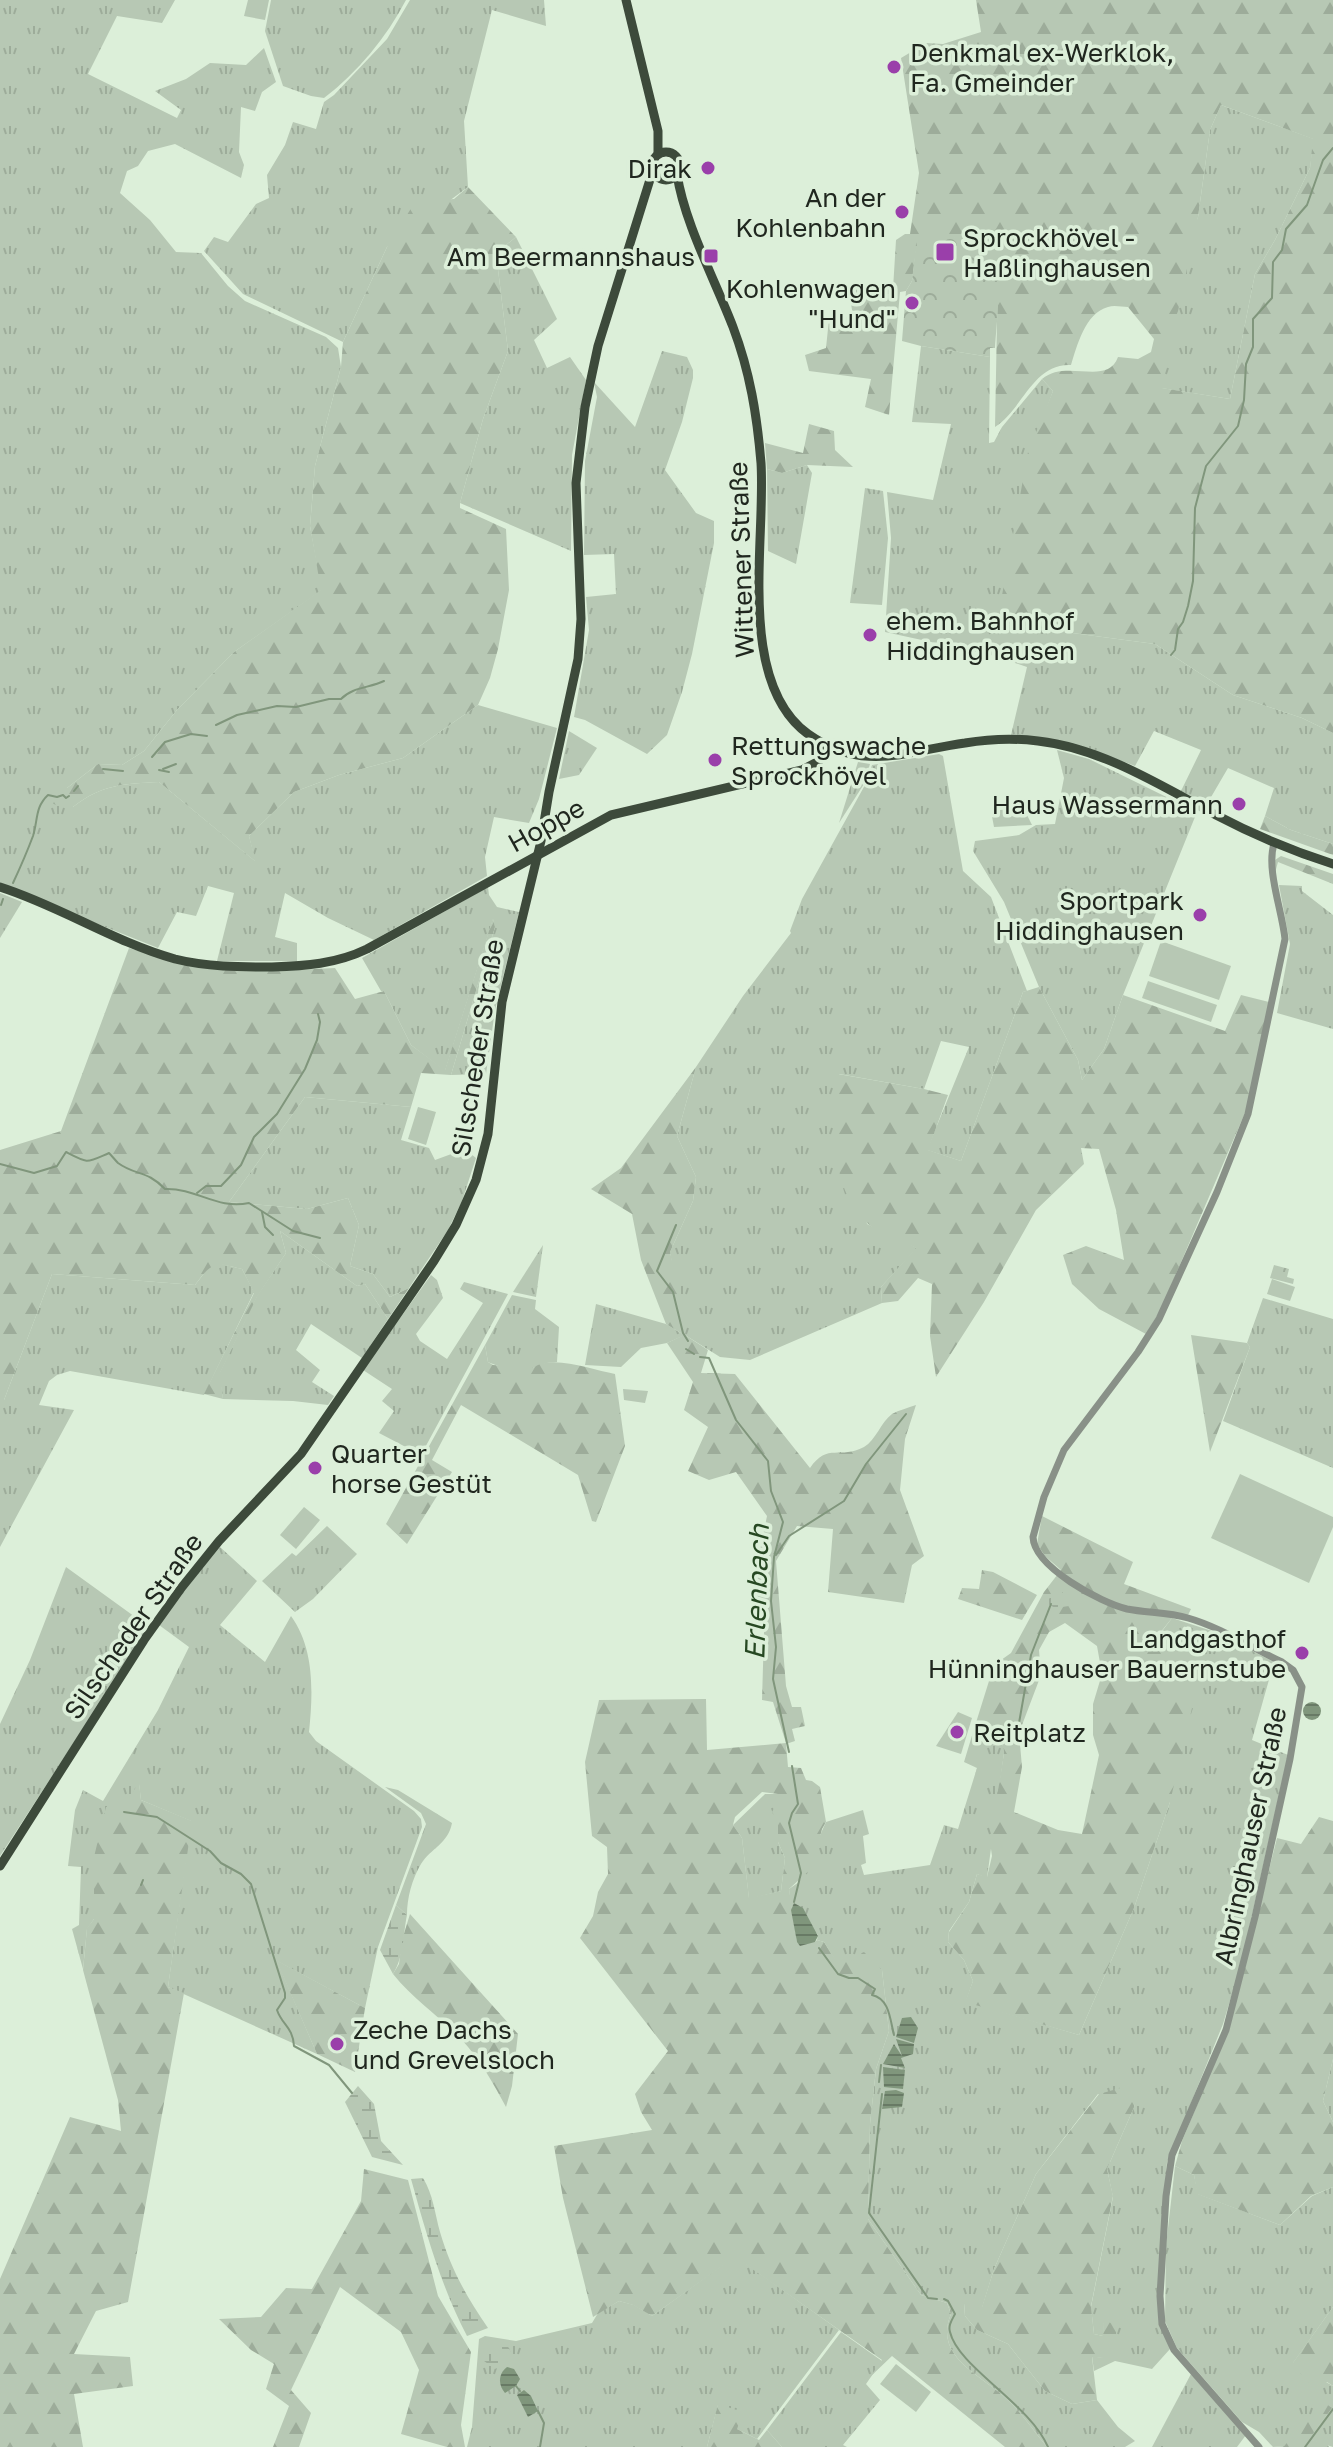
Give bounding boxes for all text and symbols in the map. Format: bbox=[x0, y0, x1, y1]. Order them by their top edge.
place label: Denkmal ex-Werklok, Fa. Gmeinder bbox=[910, 37, 1174, 98]
marker: Denkmal ex-Werklok, Fa. Gmeinder bbox=[885, 58, 903, 76]
place label: Dirak bbox=[628, 153, 692, 184]
marker: Dirak bbox=[699, 159, 717, 177]
place label: An der Kohlenbahn bbox=[735, 182, 886, 243]
marker: An der Kohlenbahn bbox=[893, 203, 911, 221]
place label: Sprockhövel - Haßlinghausen bbox=[963, 222, 1151, 283]
place label: Am Beermannshaus bbox=[447, 241, 695, 272]
marker: Sprockhövel - Haßlinghausen bbox=[934, 241, 956, 263]
marker: Am Beermannshaus bbox=[702, 247, 720, 265]
place label: Kohlenwagen "Hund" bbox=[726, 273, 896, 334]
marker: Kohlenwagen "Hund" bbox=[903, 294, 921, 312]
street label: Wittener Straße bbox=[722, 461, 760, 659]
place label: ehem. Bahnhof Hiddinghausen bbox=[886, 605, 1075, 666]
marker: ehem. Bahnhof Hiddinghausen bbox=[861, 626, 879, 644]
place label: Rettungswache Sprockhövel bbox=[731, 730, 926, 791]
marker: Rettungswache Sprockhövel bbox=[706, 751, 724, 769]
place label: Haus Wassermann bbox=[991, 789, 1223, 820]
street label: Hoppe bbox=[502, 791, 590, 859]
marker: Haus Wassermann bbox=[1230, 795, 1248, 813]
place label: Sportpark Hiddinghausen bbox=[995, 885, 1184, 946]
marker: Sportpark Hiddinghausen bbox=[1191, 906, 1209, 924]
street label: Silscheder Straße bbox=[444, 937, 510, 1159]
place label: Quarter horse Gestüt bbox=[331, 1438, 492, 1499]
marker: Quarter horse Gestüt bbox=[306, 1459, 324, 1477]
water label: Erlenbach bbox=[737, 1522, 775, 1660]
street label: Silscheder Straße bbox=[57, 1527, 209, 1725]
place label: Landgasthof Hünninghauser Bauernstube bbox=[928, 1623, 1286, 1684]
marker: Landgasthof Hünninghauser Bauernstube bbox=[1293, 1644, 1311, 1662]
street label: Albringhauser Straße bbox=[1207, 1704, 1293, 1968]
place label: Reitplatz bbox=[973, 1717, 1086, 1748]
marker: Reitplatz bbox=[948, 1723, 966, 1741]
place label: Zeche Dachs und Grevelsloch bbox=[353, 2014, 555, 2075]
marker: Zeche Dachs und Grevelsloch bbox=[328, 2035, 346, 2053]

